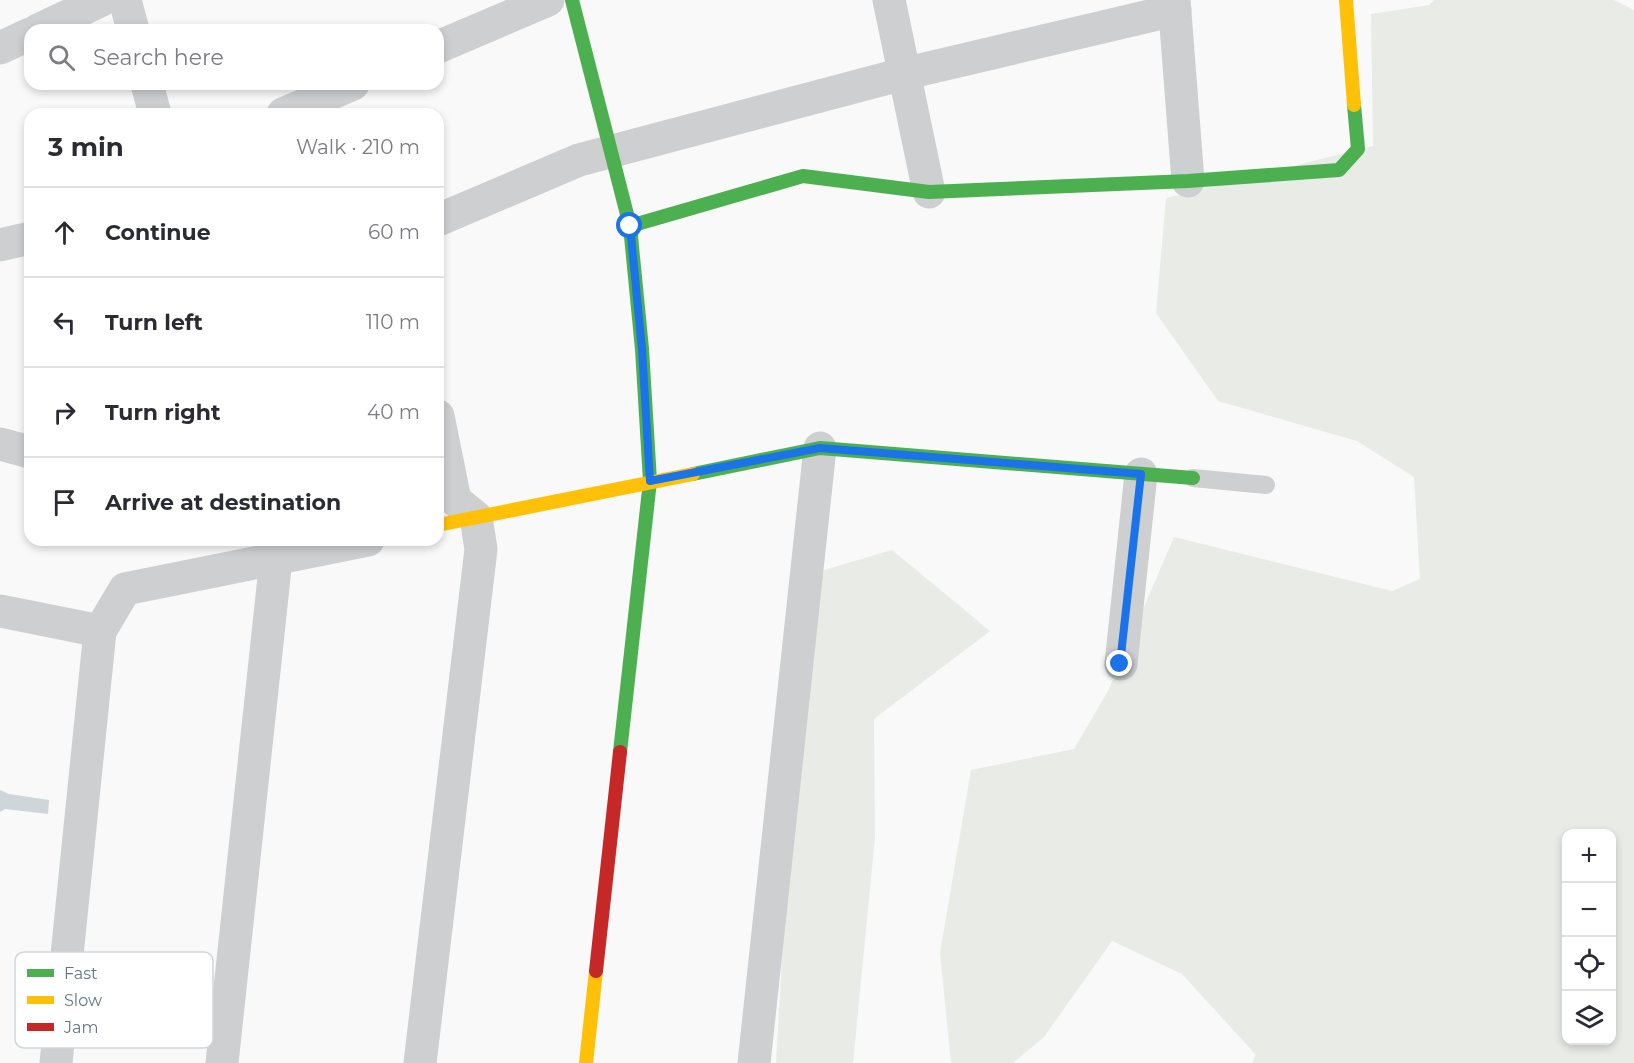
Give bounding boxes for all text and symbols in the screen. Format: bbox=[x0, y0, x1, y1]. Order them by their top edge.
search box bbox=[24, 24, 444, 90]
icon: search bbox=[45, 41, 78, 74]
text: Search here bbox=[93, 44, 224, 71]
text: 3 min bbox=[48, 131, 124, 163]
text: Walk · 210 m bbox=[296, 135, 420, 159]
route start bbox=[616, 212, 642, 238]
icon: ahead bbox=[48, 216, 81, 249]
text: Continue bbox=[105, 219, 211, 246]
text: 60 m bbox=[368, 220, 420, 244]
icon: left bbox=[48, 306, 81, 339]
text: Turn left bbox=[105, 309, 203, 336]
text: 110 m bbox=[366, 310, 420, 334]
icon: right bbox=[48, 396, 81, 429]
text: Turn right bbox=[105, 399, 220, 426]
text: 40 m bbox=[367, 400, 420, 424]
icon: arrive bbox=[48, 486, 81, 519]
text: Arrive at destination bbox=[105, 489, 341, 516]
route end bbox=[1106, 650, 1132, 676]
map controls bbox=[1562, 829, 1616, 1045]
button: + bbox=[1562, 829, 1616, 883]
button: − bbox=[1562, 883, 1616, 937]
button: locate bbox=[1562, 937, 1616, 991]
legend bbox=[15, 952, 213, 1048]
text: Fast bbox=[64, 964, 98, 983]
text: Slow bbox=[64, 991, 102, 1010]
button: layers bbox=[1562, 991, 1616, 1045]
text: Jam bbox=[63, 1018, 98, 1037]

